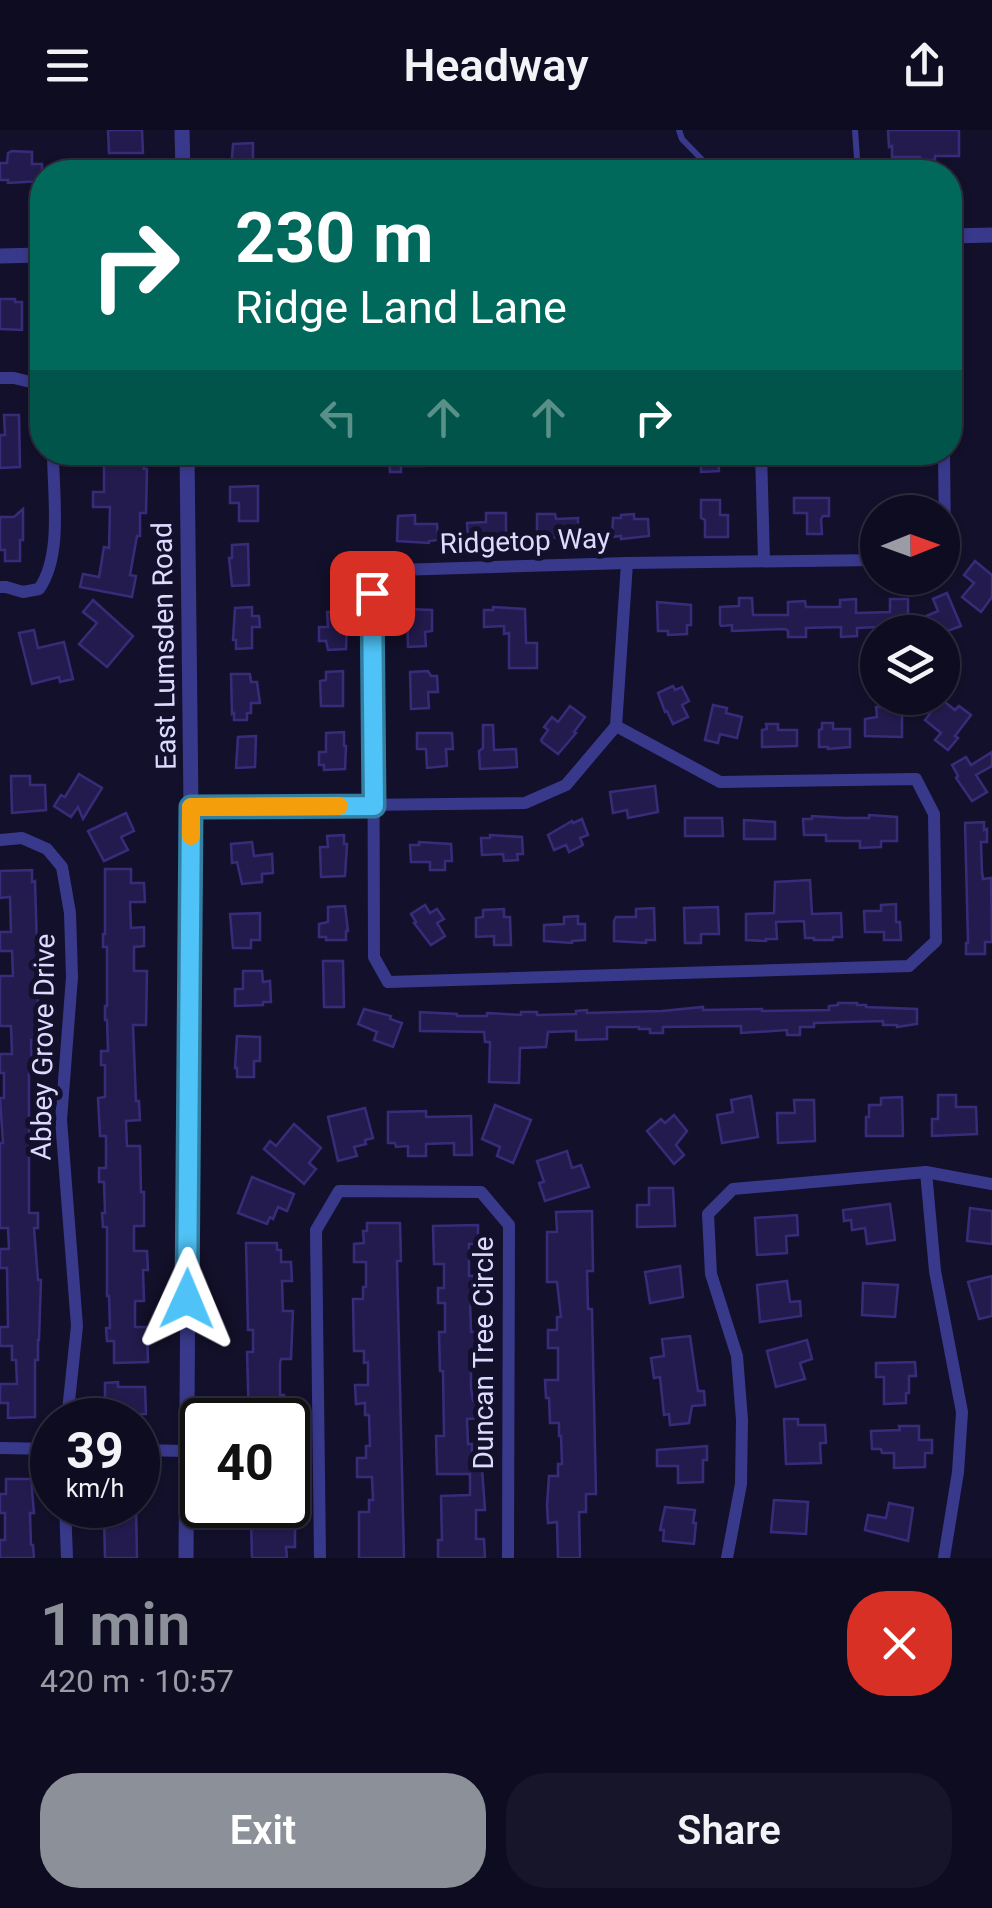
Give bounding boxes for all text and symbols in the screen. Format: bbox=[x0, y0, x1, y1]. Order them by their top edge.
icon: menu bbox=[40, 38, 95, 93]
icon: share bbox=[897, 38, 952, 93]
text: Headway bbox=[404, 39, 589, 92]
text: 230 m bbox=[235, 197, 434, 279]
icon: right bbox=[70, 200, 200, 330]
text: Ridge Land Lane bbox=[235, 281, 567, 334]
icon: left bbox=[311, 390, 366, 445]
icon: ahead bbox=[416, 390, 471, 445]
icon: ahead bbox=[521, 390, 576, 445]
icon: right bbox=[626, 390, 681, 445]
north arrow bbox=[860, 495, 960, 595]
map controls bbox=[860, 495, 960, 715]
street label: East Lumsden Road bbox=[145, 522, 183, 770]
street label: Ridgetop Way bbox=[439, 522, 611, 560]
pin bbox=[330, 551, 415, 636]
icon: arrive bbox=[345, 566, 400, 621]
button: layers bbox=[860, 615, 960, 715]
street label: Abbey Grove Drive bbox=[25, 933, 61, 1161]
street label: Duncan Tree Circle bbox=[467, 1236, 500, 1470]
position arrow bbox=[135, 1247, 239, 1351]
speed limit sign: 40 bbox=[180, 1398, 310, 1528]
text: 39 bbox=[66, 1422, 124, 1480]
text: km/h bbox=[66, 1474, 124, 1503]
text: 1 min bbox=[40, 1589, 190, 1660]
button: close bbox=[847, 1591, 952, 1696]
text: 420 m · 10:57 bbox=[40, 1662, 234, 1700]
button: Exit bbox=[40, 1773, 486, 1888]
button: Share bbox=[506, 1773, 952, 1888]

